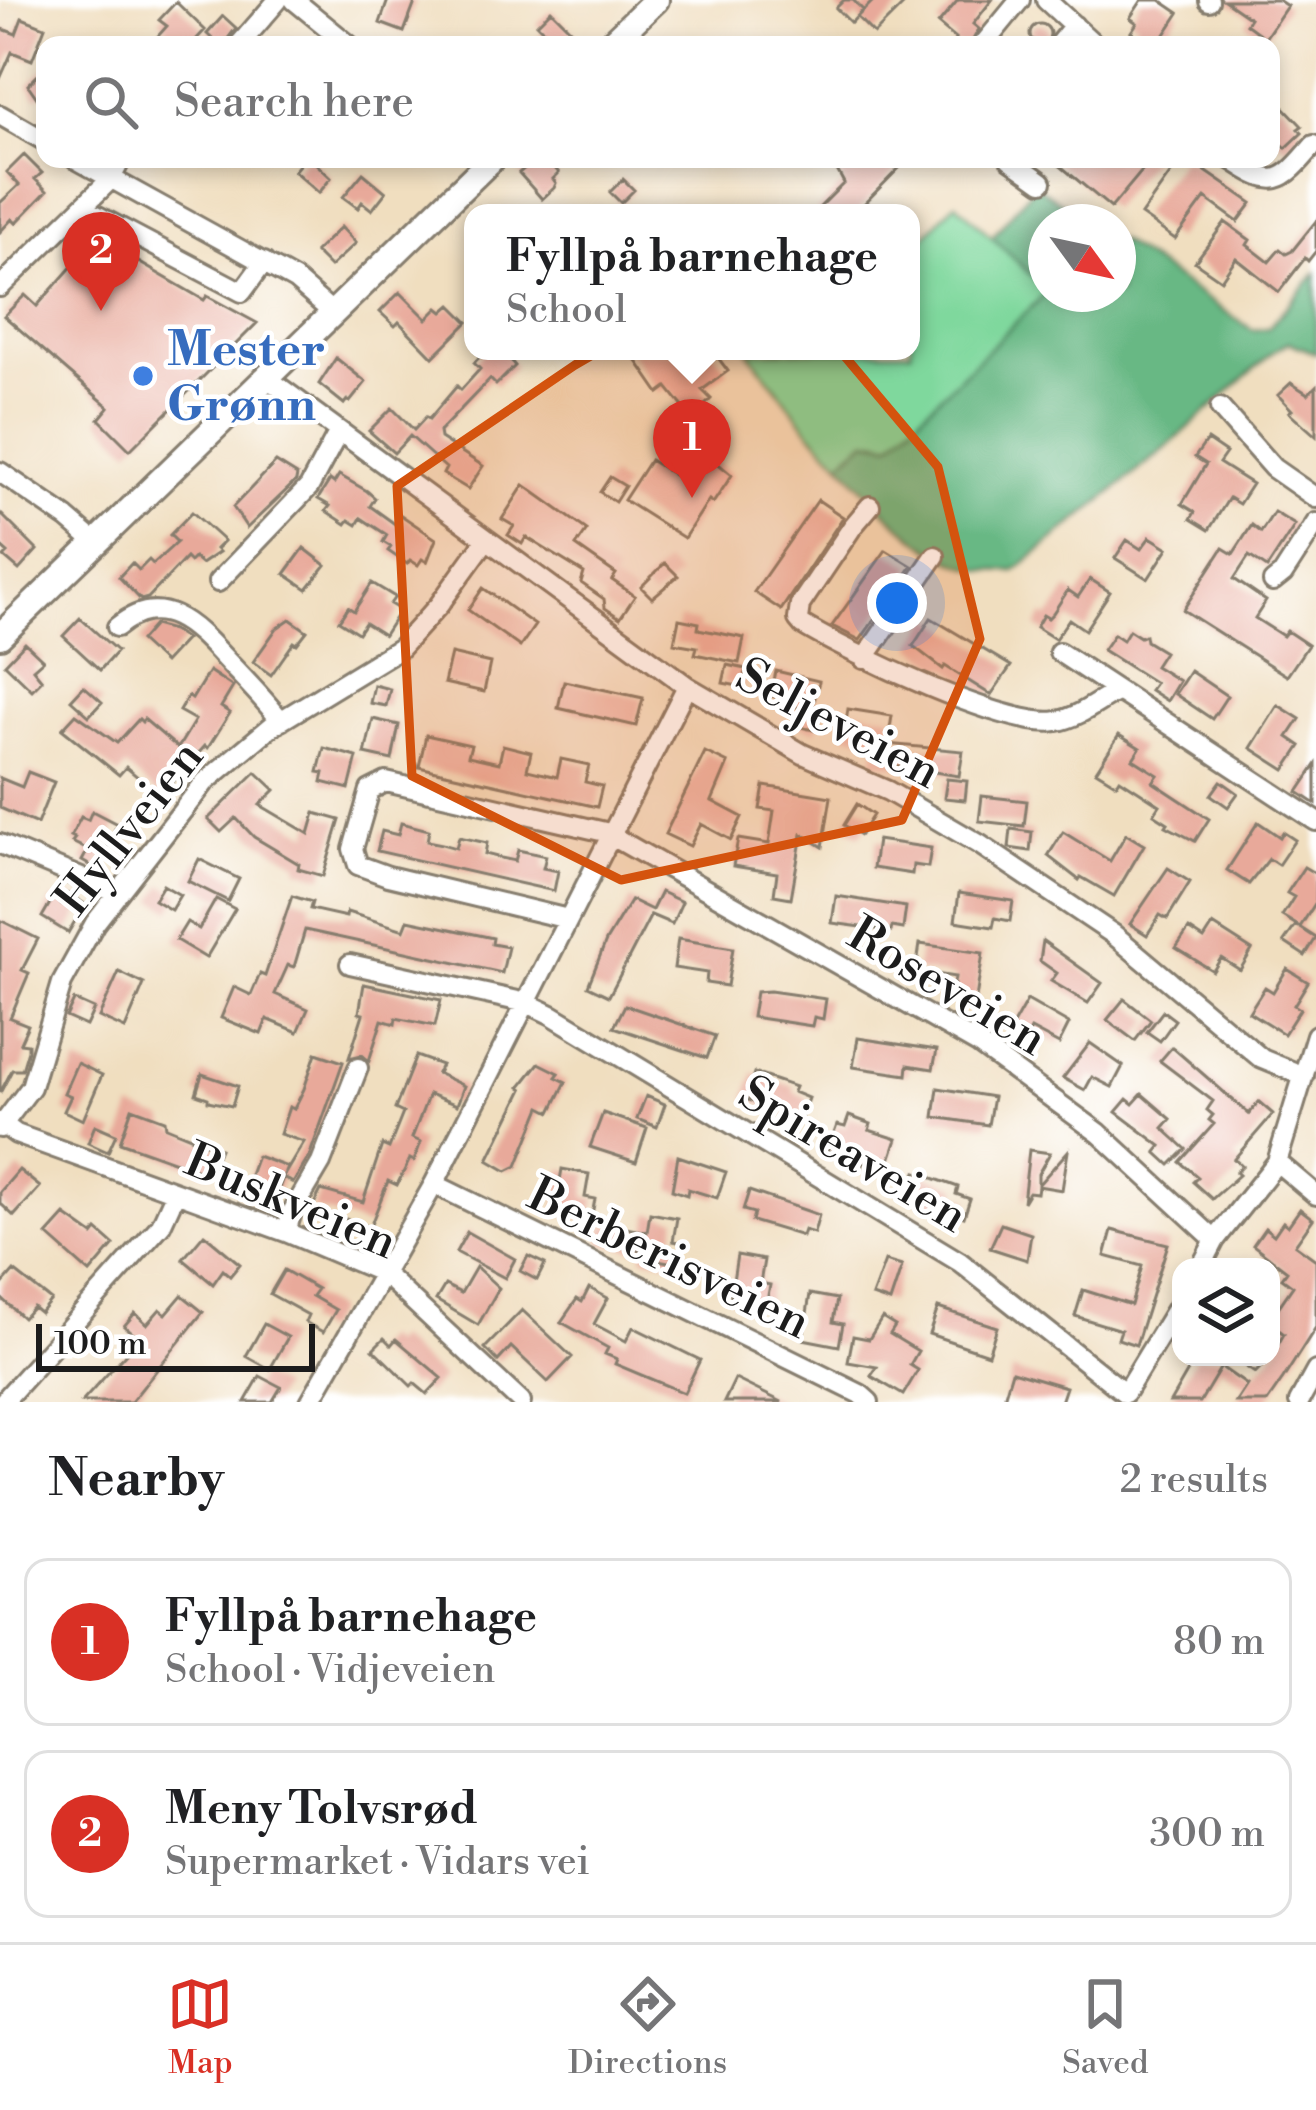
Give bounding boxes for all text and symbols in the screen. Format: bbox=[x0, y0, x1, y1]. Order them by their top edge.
search box bbox=[36, 36, 1280, 168]
icon: search bbox=[78, 69, 144, 135]
text: Search here bbox=[174, 74, 414, 131]
popup bbox=[464, 204, 920, 360]
north arrow bbox=[1028, 204, 1136, 312]
pin: 2 bbox=[62, 212, 140, 311]
text: Fyllpå barnehage bbox=[506, 229, 878, 286]
text: School bbox=[506, 286, 626, 335]
place label: Mester Grønn bbox=[167, 321, 326, 436]
marker: Mester Grønn bbox=[130, 363, 156, 389]
pin: 1 bbox=[653, 399, 731, 498]
your location bbox=[867, 573, 927, 633]
street label: Seljeveien bbox=[726, 646, 950, 803]
street label: Hyllveien bbox=[43, 729, 217, 929]
street label: Roseveien bbox=[836, 905, 1057, 1070]
street label: Spireaveien bbox=[727, 1064, 977, 1247]
street label: Buskveien bbox=[175, 1131, 405, 1274]
street label: Berberisveien bbox=[517, 1165, 819, 1354]
map controls bbox=[1172, 1258, 1280, 1366]
button: layers bbox=[1172, 1258, 1280, 1366]
scale bar bbox=[36, 1318, 315, 1371]
text: 100 m bbox=[54, 1324, 147, 1365]
text: Nearby bbox=[48, 1448, 224, 1512]
text: 2 results bbox=[1120, 1456, 1268, 1505]
text: Fyllpå barnehage bbox=[165, 1589, 537, 1646]
text: 1 bbox=[81, 1618, 99, 1667]
text: 80 m bbox=[1173, 1618, 1265, 1667]
text: School · Vidjeveien bbox=[165, 1646, 495, 1695]
text: Meny Tolvsrød bbox=[165, 1781, 478, 1838]
text: 2 bbox=[78, 1810, 102, 1859]
text: 300 m bbox=[1150, 1810, 1265, 1859]
text: Supermarket · Vidars vei bbox=[165, 1838, 590, 1887]
tab: Map bbox=[167, 1971, 233, 2084]
tab: Directions bbox=[568, 1971, 727, 2084]
tab: Saved bbox=[1062, 1971, 1149, 2084]

